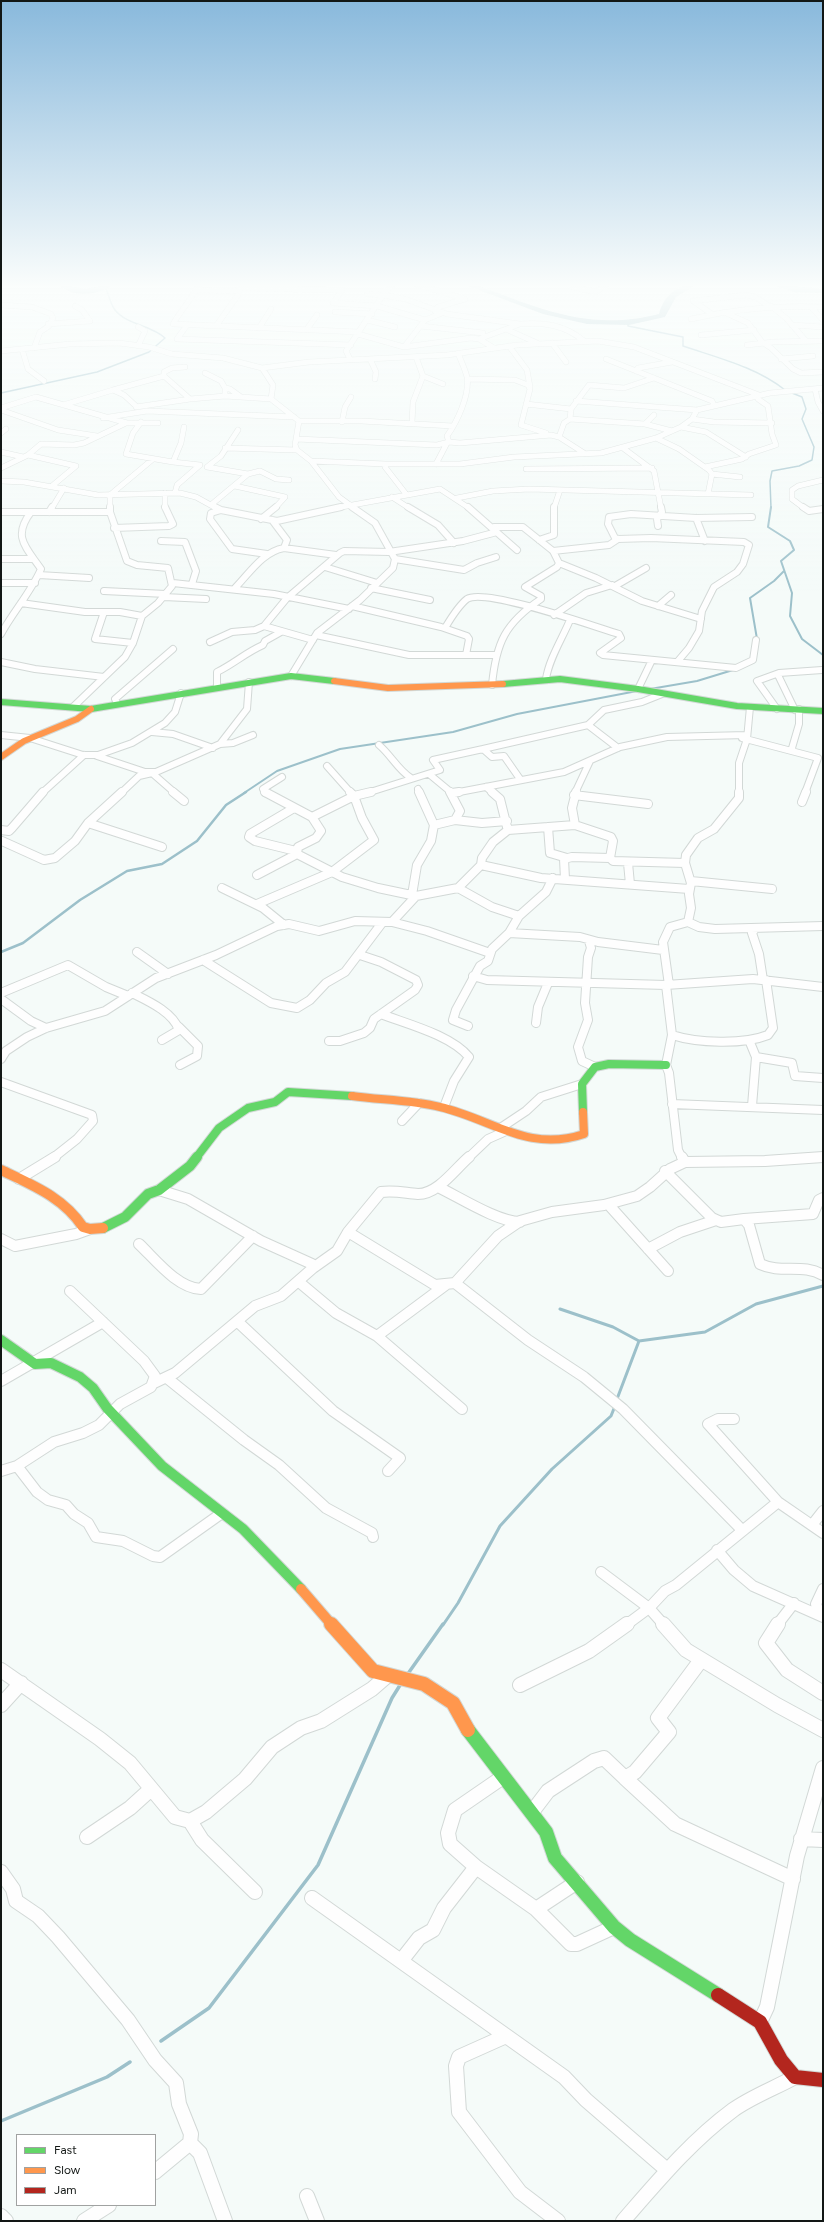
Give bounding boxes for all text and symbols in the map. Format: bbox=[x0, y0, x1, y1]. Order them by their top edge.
legend bbox=[16, 2134, 156, 2206]
text: Fast bbox=[54, 2143, 77, 2157]
text: Slow bbox=[54, 2163, 80, 2177]
text: Jam bbox=[54, 2183, 77, 2197]

